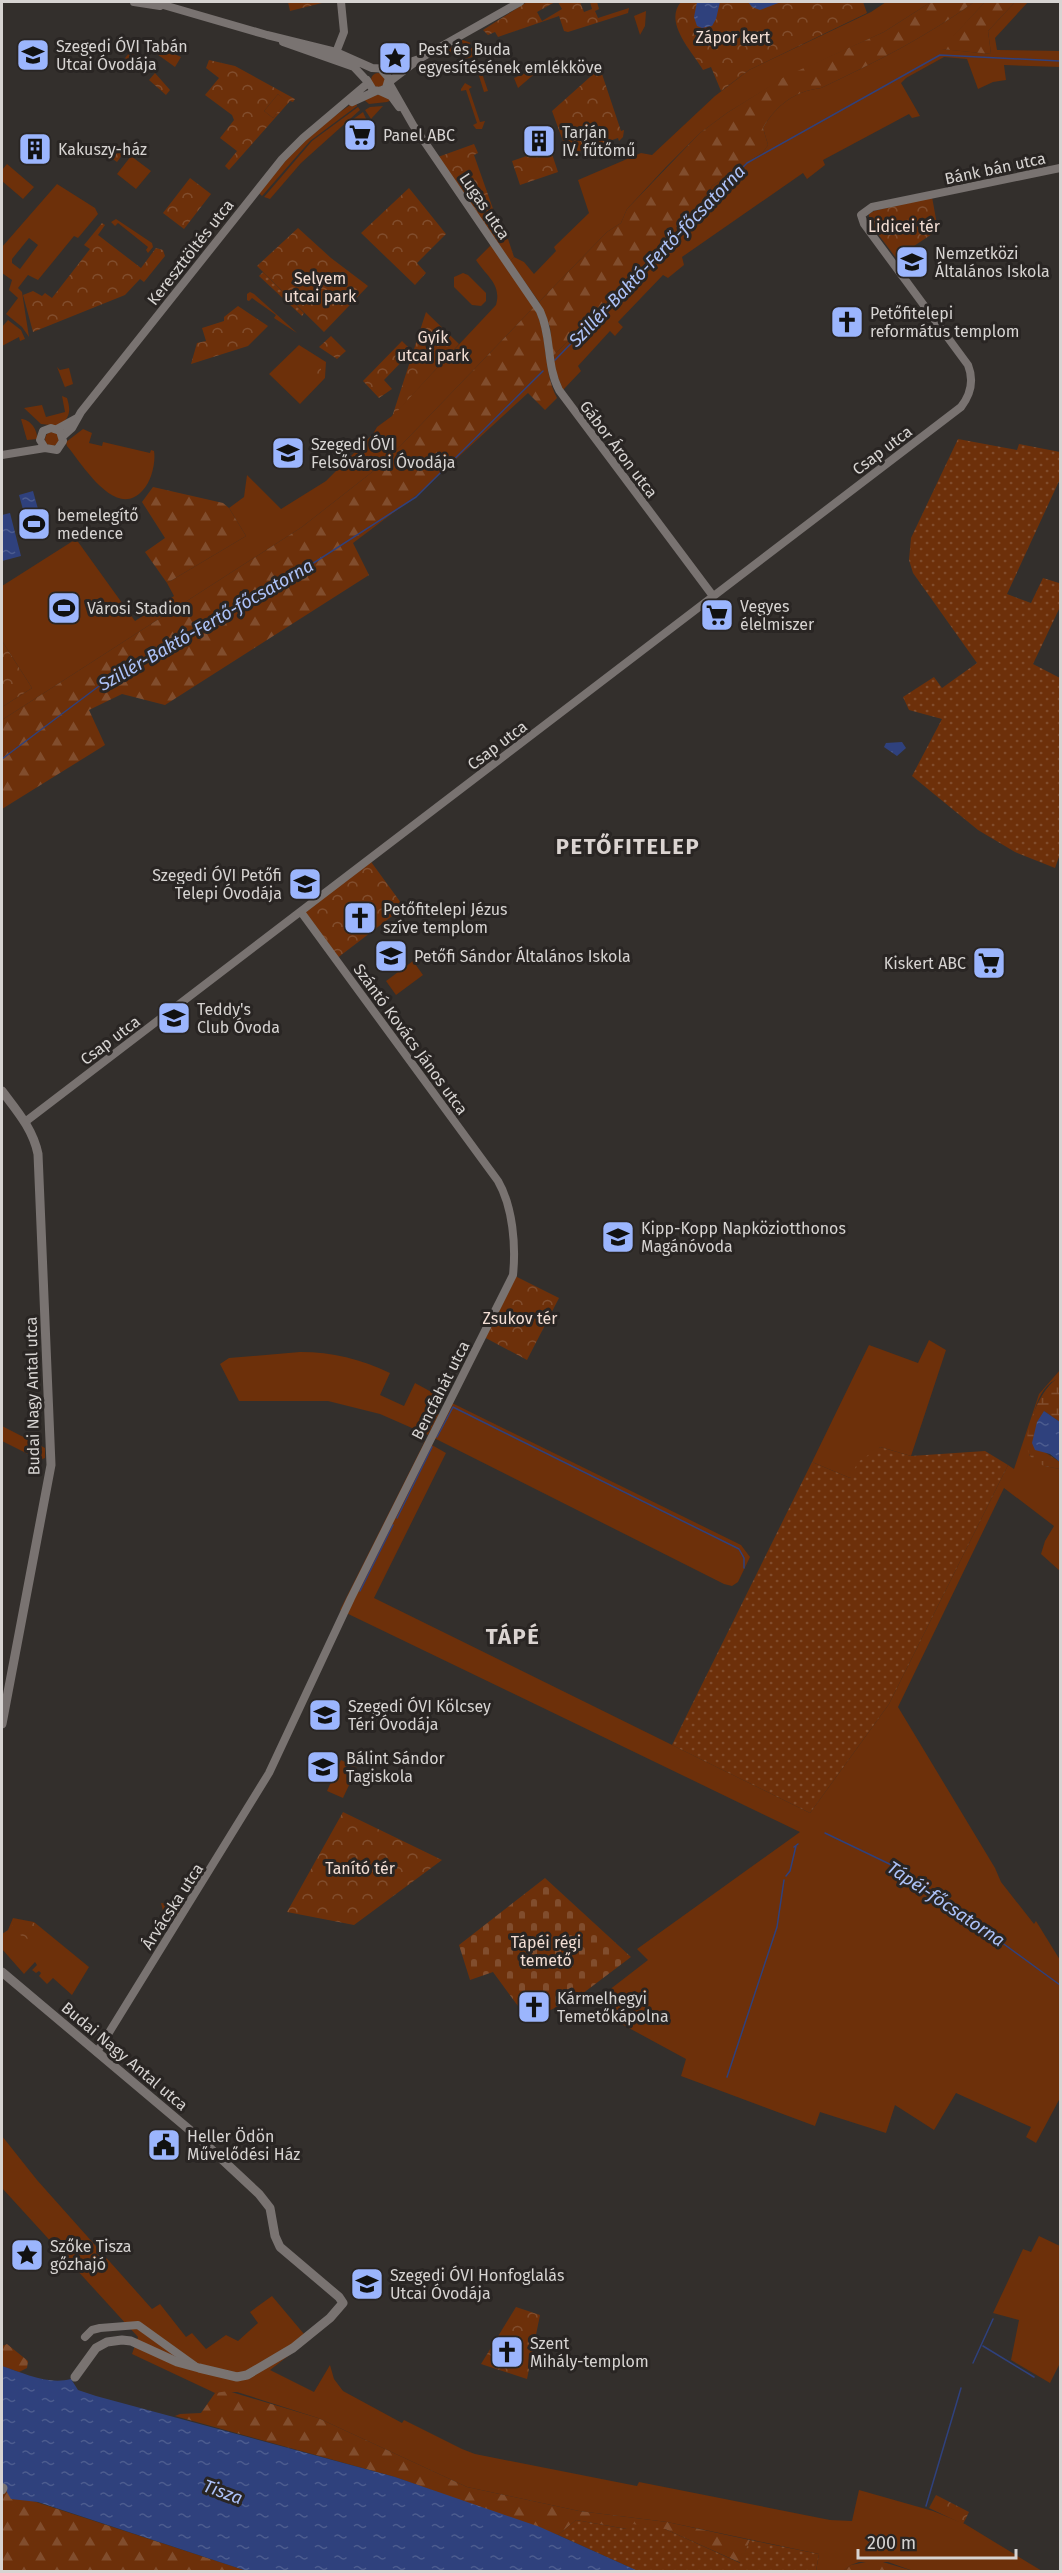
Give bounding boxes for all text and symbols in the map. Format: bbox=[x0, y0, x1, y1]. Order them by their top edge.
park label: Zápor kert bbox=[696, 28, 771, 47]
place label: Szegedi ÓVI Tabán Utcai Óvodája bbox=[56, 36, 188, 74]
school or university icon: Szegedi ÓVI Tabán Utcai Óvodája bbox=[15, 37, 51, 73]
place icon: Pest és Buda egyesítésének emlékköve bbox=[377, 40, 413, 76]
place label: Pest és Buda egyesítésének emlékköve bbox=[418, 40, 602, 77]
supermarket icon: Panel ABC bbox=[342, 117, 378, 153]
building icon: Tarján IV. fűtőmű bbox=[521, 123, 557, 159]
place label: Tarján IV. fűtőmű bbox=[562, 123, 635, 160]
place label: Panel ABC bbox=[383, 126, 455, 145]
building icon: Kakuszy-ház bbox=[17, 131, 53, 167]
place label: Kakuszy-ház bbox=[58, 140, 147, 159]
street label: Bánk bán utca bbox=[943, 148, 1047, 188]
water label: Szillér-Baktó-Fertő-főcsatorna bbox=[563, 160, 750, 352]
street label: Lugas utca bbox=[455, 169, 514, 243]
street label: Kereszttöltés utca bbox=[143, 196, 238, 309]
park label: Lidicei tér bbox=[868, 217, 941, 236]
school or university icon: Nemzetközi Általános Iskola bbox=[894, 244, 930, 280]
place label: Nemzetközi Általános Iskola bbox=[935, 244, 1050, 281]
park label: Selyem utcai park bbox=[284, 269, 357, 306]
church icon: Petőfitelepi református templom bbox=[829, 304, 865, 340]
place label: Petőfitelepi református templom bbox=[870, 304, 1020, 341]
park label: Gyík utcai park bbox=[397, 328, 470, 365]
street label: Gábor Áron utca bbox=[576, 396, 662, 502]
street label: Csap utca bbox=[849, 422, 916, 479]
place label: Szegedi ÓVI Felsővárosi Óvodája bbox=[311, 434, 456, 472]
school or university icon: Szegedi ÓVI Felsővárosi Óvodája bbox=[270, 435, 306, 471]
sports icon: bemelegítő medence bbox=[16, 506, 52, 542]
place label: bemelegítő medence bbox=[57, 506, 139, 543]
water label: Szillér-Baktó-Fertő-főcsatorna bbox=[94, 554, 317, 696]
sports icon: Városi Stadion bbox=[46, 590, 82, 626]
supermarket icon: Vegyes élelmiszer bbox=[699, 597, 735, 633]
place label: Vegyes élelmiszer bbox=[740, 597, 815, 634]
place label: Városi Stadion bbox=[87, 599, 191, 618]
street label: Csap utca bbox=[464, 717, 531, 774]
district label: PETŐFITELEP bbox=[556, 832, 700, 860]
place label: Szegedi ÓVI Petőfi Telepi Óvodája bbox=[152, 865, 282, 903]
school or university icon: Szegedi ÓVI Petőfi Telepi Óvodája bbox=[287, 866, 323, 902]
church icon: Petőfitelepi Jézus szíve templom bbox=[342, 900, 378, 936]
place label: Petőfitelepi Jézus szíve templom bbox=[383, 900, 508, 937]
school or university icon: Petőfi Sándor Általános Iskola bbox=[373, 938, 409, 974]
supermarket icon: Kiskert ABC bbox=[971, 945, 1007, 981]
place label: Petőfi Sándor Általános Iskola bbox=[414, 946, 631, 966]
place label: Kiskert ABC bbox=[884, 954, 966, 973]
street label: Szántó Kovács János utca bbox=[349, 960, 472, 1118]
school or university icon: Teddy's Club Óvoda bbox=[156, 1000, 192, 1036]
place label: Teddy's Club Óvoda bbox=[197, 1000, 280, 1037]
street label: Csap utca bbox=[77, 1012, 144, 1069]
school or university icon: Kipp-Kopp Napköziotthonos Magánóvoda bbox=[600, 1219, 636, 1255]
place label: Kipp-Kopp Napköziotthonos Magánóvoda bbox=[641, 1219, 846, 1256]
park label: Zsukov tér bbox=[483, 1309, 558, 1328]
street label: Budai Nagy Antal utca bbox=[22, 1316, 43, 1475]
street label: Bencfahát utca bbox=[407, 1338, 474, 1443]
district label: TÁPÉ bbox=[486, 1623, 540, 1650]
place label: Szegedi ÓVI Kölcsey Téri Óvodája bbox=[348, 1696, 491, 1734]
school or university icon: Szegedi ÓVI Kölcsey Téri Óvodája bbox=[307, 1697, 343, 1733]
school or university icon: Bálint Sándor Tagiskola bbox=[305, 1749, 341, 1785]
place label: Bálint Sándor Tagiskola bbox=[346, 1749, 446, 1786]
water label: Tápéi-főcsatorna bbox=[883, 1857, 1009, 1951]
street label: Árvácska utca bbox=[137, 1859, 207, 1953]
park label: Tanító tér bbox=[325, 1859, 396, 1878]
park label: Tápéi régi temető bbox=[511, 1933, 581, 1970]
church icon: Kármelhegyi Temetőkápolna bbox=[516, 1989, 552, 2025]
place label: Kármelhegyi Temetőkápolna bbox=[557, 1989, 669, 2026]
street label: Budai Nagy Antal utca bbox=[58, 1998, 192, 2115]
public building icon: Heller Ödön Művelődési Ház bbox=[146, 2127, 182, 2163]
place label: Heller Ödön Művelődési Ház bbox=[187, 2127, 300, 2164]
place icon: Szőke Tisza gőzhajó bbox=[9, 2237, 45, 2273]
place label: Szőke Tisza gőzhajó bbox=[50, 2237, 132, 2274]
place label: Szegedi ÓVI Honfoglalás Utcai Óvodája bbox=[390, 2265, 564, 2303]
school or university icon: Szegedi ÓVI Honfoglalás Utcai Óvodája bbox=[349, 2266, 385, 2302]
church icon: Szent Mihály-templom bbox=[489, 2334, 525, 2370]
place label: Szent Mihály-templom bbox=[530, 2334, 649, 2371]
water label: Tisza bbox=[200, 2475, 246, 2509]
scale bar bbox=[858, 2522, 1016, 2560]
text: 200 m bbox=[867, 2532, 916, 2554]

